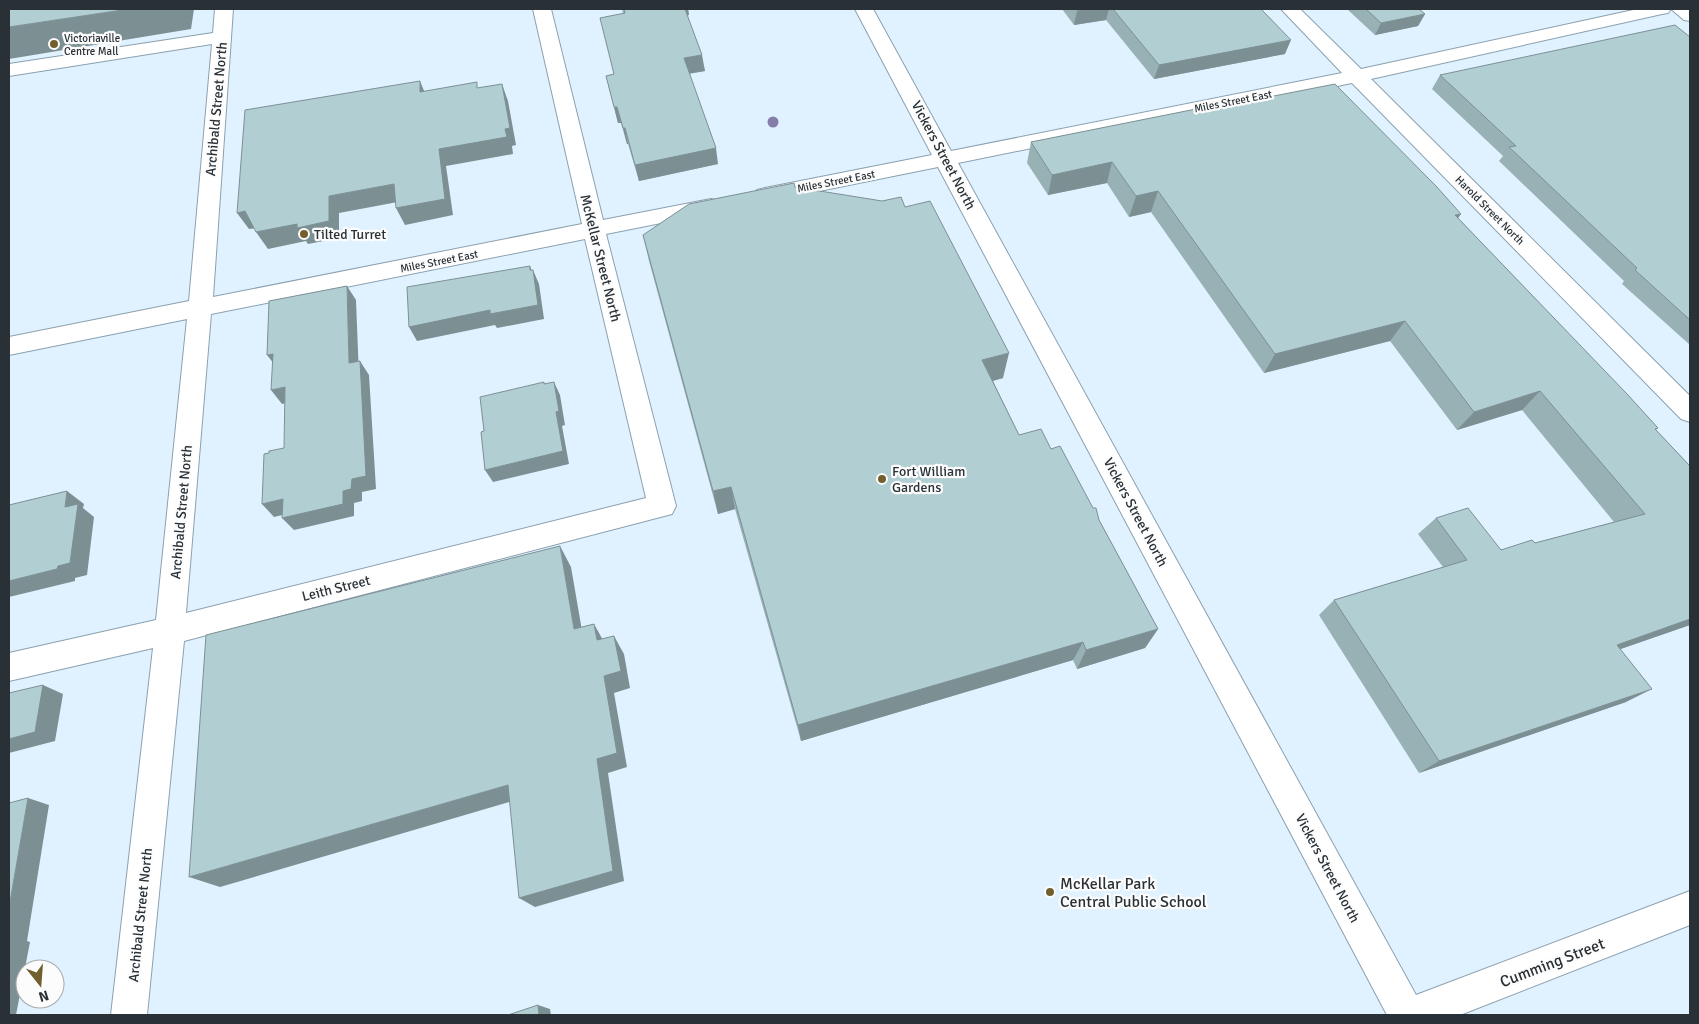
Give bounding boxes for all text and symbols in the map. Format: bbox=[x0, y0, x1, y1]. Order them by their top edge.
place label: Victoriaville Centre Mall bbox=[64, 32, 120, 58]
marker: Victoriaville Centre Mall bbox=[48, 38, 60, 50]
street label: Archibald Street North bbox=[202, 41, 231, 177]
street label: Miles Street East bbox=[1193, 88, 1273, 115]
street label: Vickers Street North bbox=[908, 98, 979, 213]
street label: Miles Street East bbox=[796, 168, 876, 195]
street label: Harold Street North bbox=[1452, 173, 1527, 248]
street label: McKellar Street North bbox=[576, 193, 625, 324]
place label: Tilted Turret bbox=[314, 226, 386, 243]
marker: Tilted Turret bbox=[298, 228, 310, 240]
street label: Miles Street East bbox=[399, 248, 479, 275]
street label: Archibald Street North bbox=[167, 444, 196, 580]
street label: Vickers Street North bbox=[1100, 455, 1171, 570]
place label: Fort William Gardens bbox=[892, 463, 965, 496]
marker: Fort William Gardens bbox=[876, 473, 888, 485]
street label: Leith Street bbox=[300, 572, 372, 605]
street label: Vickers Street North bbox=[1292, 811, 1363, 926]
street label: Archibald Street North bbox=[125, 847, 156, 983]
place label: McKellar Park Central Public School bbox=[1060, 874, 1207, 912]
marker: McKellar Park Central Public School bbox=[1044, 886, 1056, 898]
street label: Cumming Street bbox=[1497, 934, 1608, 992]
north arrow bbox=[15, 959, 65, 1009]
text: N bbox=[37, 986, 51, 1006]

